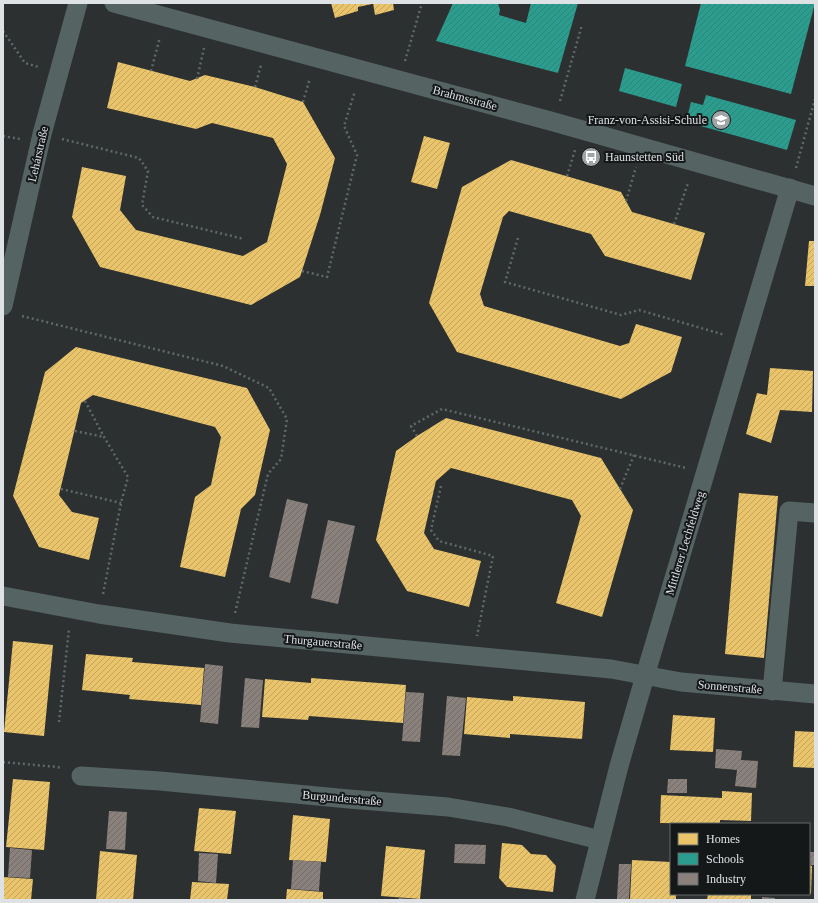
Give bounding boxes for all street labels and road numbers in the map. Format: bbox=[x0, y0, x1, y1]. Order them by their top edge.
street label: Brahmsstraße bbox=[431, 83, 499, 113]
street label: Lehárstraße bbox=[25, 125, 51, 183]
street label: Mittlerer Lechfeldweg bbox=[662, 489, 708, 597]
street label: Thurgauerstraße bbox=[283, 632, 363, 652]
street label: Sonnenstraße bbox=[697, 677, 763, 697]
street label: Burgunderstraße bbox=[302, 788, 382, 808]

